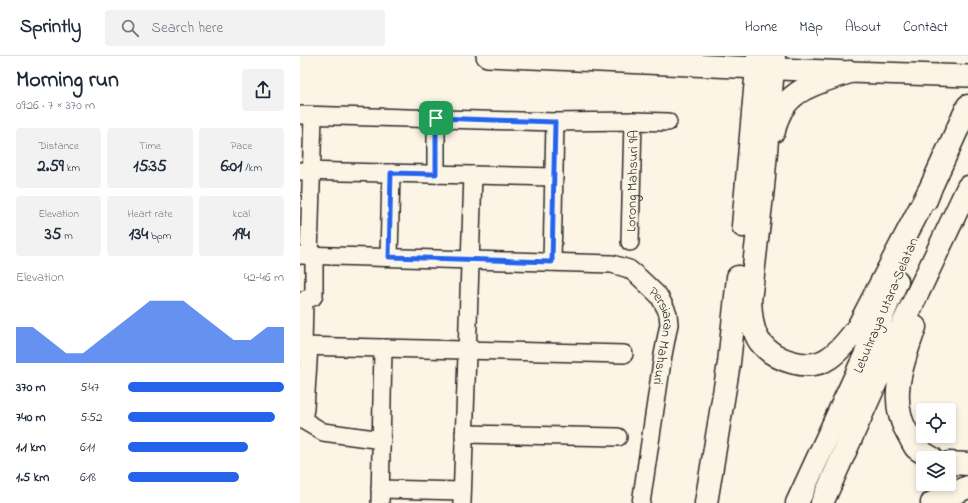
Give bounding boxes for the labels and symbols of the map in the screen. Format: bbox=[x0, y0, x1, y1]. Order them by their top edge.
pin bbox=[419, 101, 453, 135]
street label: Lorong Mahsuri 9A bbox=[621, 130, 645, 232]
street label: Lebuhraya Utara–Selatan bbox=[848, 234, 925, 377]
street label: Persiaran Mahsuri bbox=[643, 282, 678, 386]

